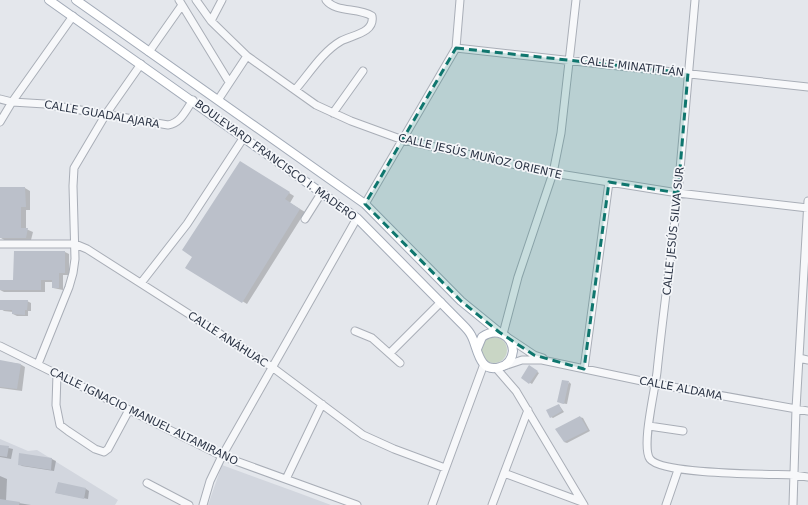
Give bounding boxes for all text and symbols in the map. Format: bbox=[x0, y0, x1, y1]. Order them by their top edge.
street label: CALLE MINATITLÁN bbox=[579, 54, 685, 79]
street label: BOULEVARD FRANCISCO I. MADERO bbox=[192, 97, 360, 224]
street label: CALLE GUADALAJARA bbox=[43, 98, 161, 131]
street label: CALLE JESÚS MUÑOZ ORIENTE bbox=[397, 131, 563, 182]
street label: CALLE JESÚS SILVA SUR bbox=[660, 166, 687, 296]
street label: CALLE ANÁHUAC bbox=[185, 309, 270, 370]
street label: CALLE IGNACIO MANUEL ALTAMIRANO bbox=[47, 365, 240, 468]
street label: CALLE ALDAMA bbox=[638, 374, 724, 403]

